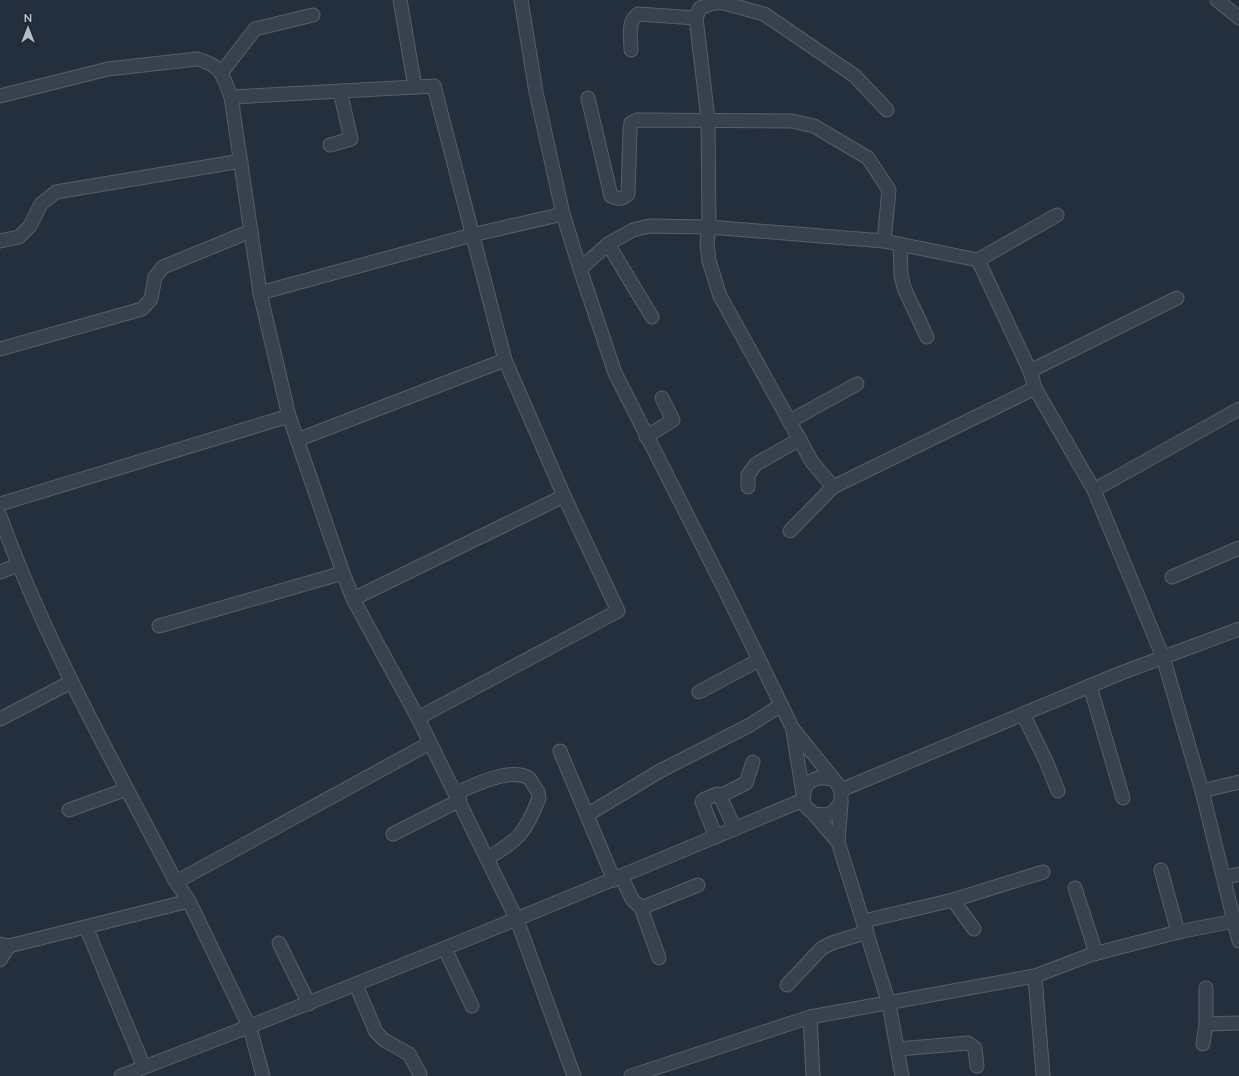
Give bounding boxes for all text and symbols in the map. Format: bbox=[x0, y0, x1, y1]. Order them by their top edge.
north arrow bbox=[8, 8, 48, 48]
text: N bbox=[24, 12, 32, 25]

